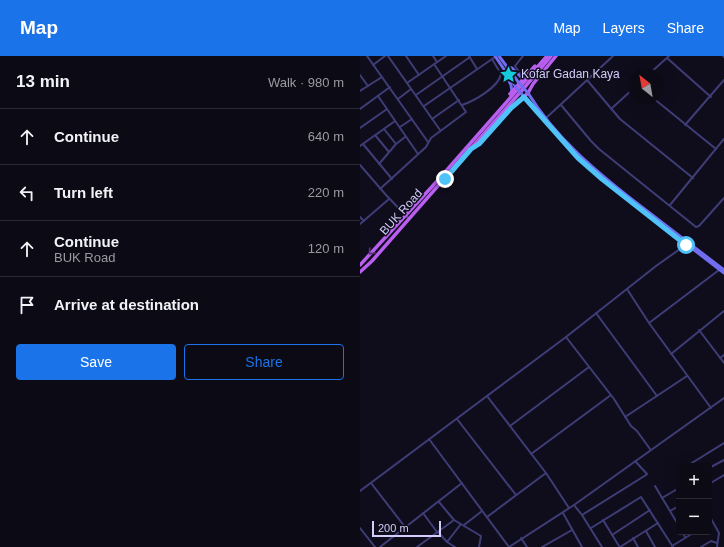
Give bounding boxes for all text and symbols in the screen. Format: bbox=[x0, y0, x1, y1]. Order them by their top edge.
text: Map bbox=[20, 17, 58, 38]
text: Map bbox=[553, 20, 581, 36]
text: Layers bbox=[603, 20, 645, 36]
text: Share bbox=[667, 20, 704, 36]
place icon: Kofar Gadan Kaya bbox=[498, 64, 518, 84]
place label: Kofar Gadan Kaya bbox=[521, 67, 620, 81]
north arrow bbox=[628, 68, 664, 104]
text: 13 min bbox=[16, 72, 70, 91]
text: Walk · 980 m bbox=[268, 75, 344, 90]
icon: ahead bbox=[16, 126, 38, 148]
text: Continue bbox=[54, 128, 119, 145]
text: 640 m bbox=[308, 129, 344, 144]
route end bbox=[436, 170, 454, 188]
icon: left bbox=[16, 182, 38, 204]
text: Turn left bbox=[54, 184, 113, 201]
text: 220 m bbox=[308, 185, 344, 200]
street label: BUK Road bbox=[377, 186, 425, 238]
text: Continue bbox=[54, 233, 119, 250]
route start bbox=[677, 236, 695, 254]
icon: ahead bbox=[16, 238, 38, 260]
text: 120 m bbox=[308, 241, 344, 256]
one-way arrow bbox=[369, 247, 376, 255]
text: BUK Road bbox=[54, 250, 115, 265]
icon: arrive bbox=[16, 294, 38, 316]
text: Arrive at destination bbox=[54, 296, 199, 313]
button: Save bbox=[16, 344, 176, 380]
button: Share bbox=[184, 344, 344, 380]
map controls bbox=[676, 463, 712, 535]
button: + bbox=[676, 463, 712, 499]
button: − bbox=[676, 499, 712, 535]
scale bar bbox=[372, 519, 441, 538]
text: 200 m bbox=[378, 522, 409, 534]

